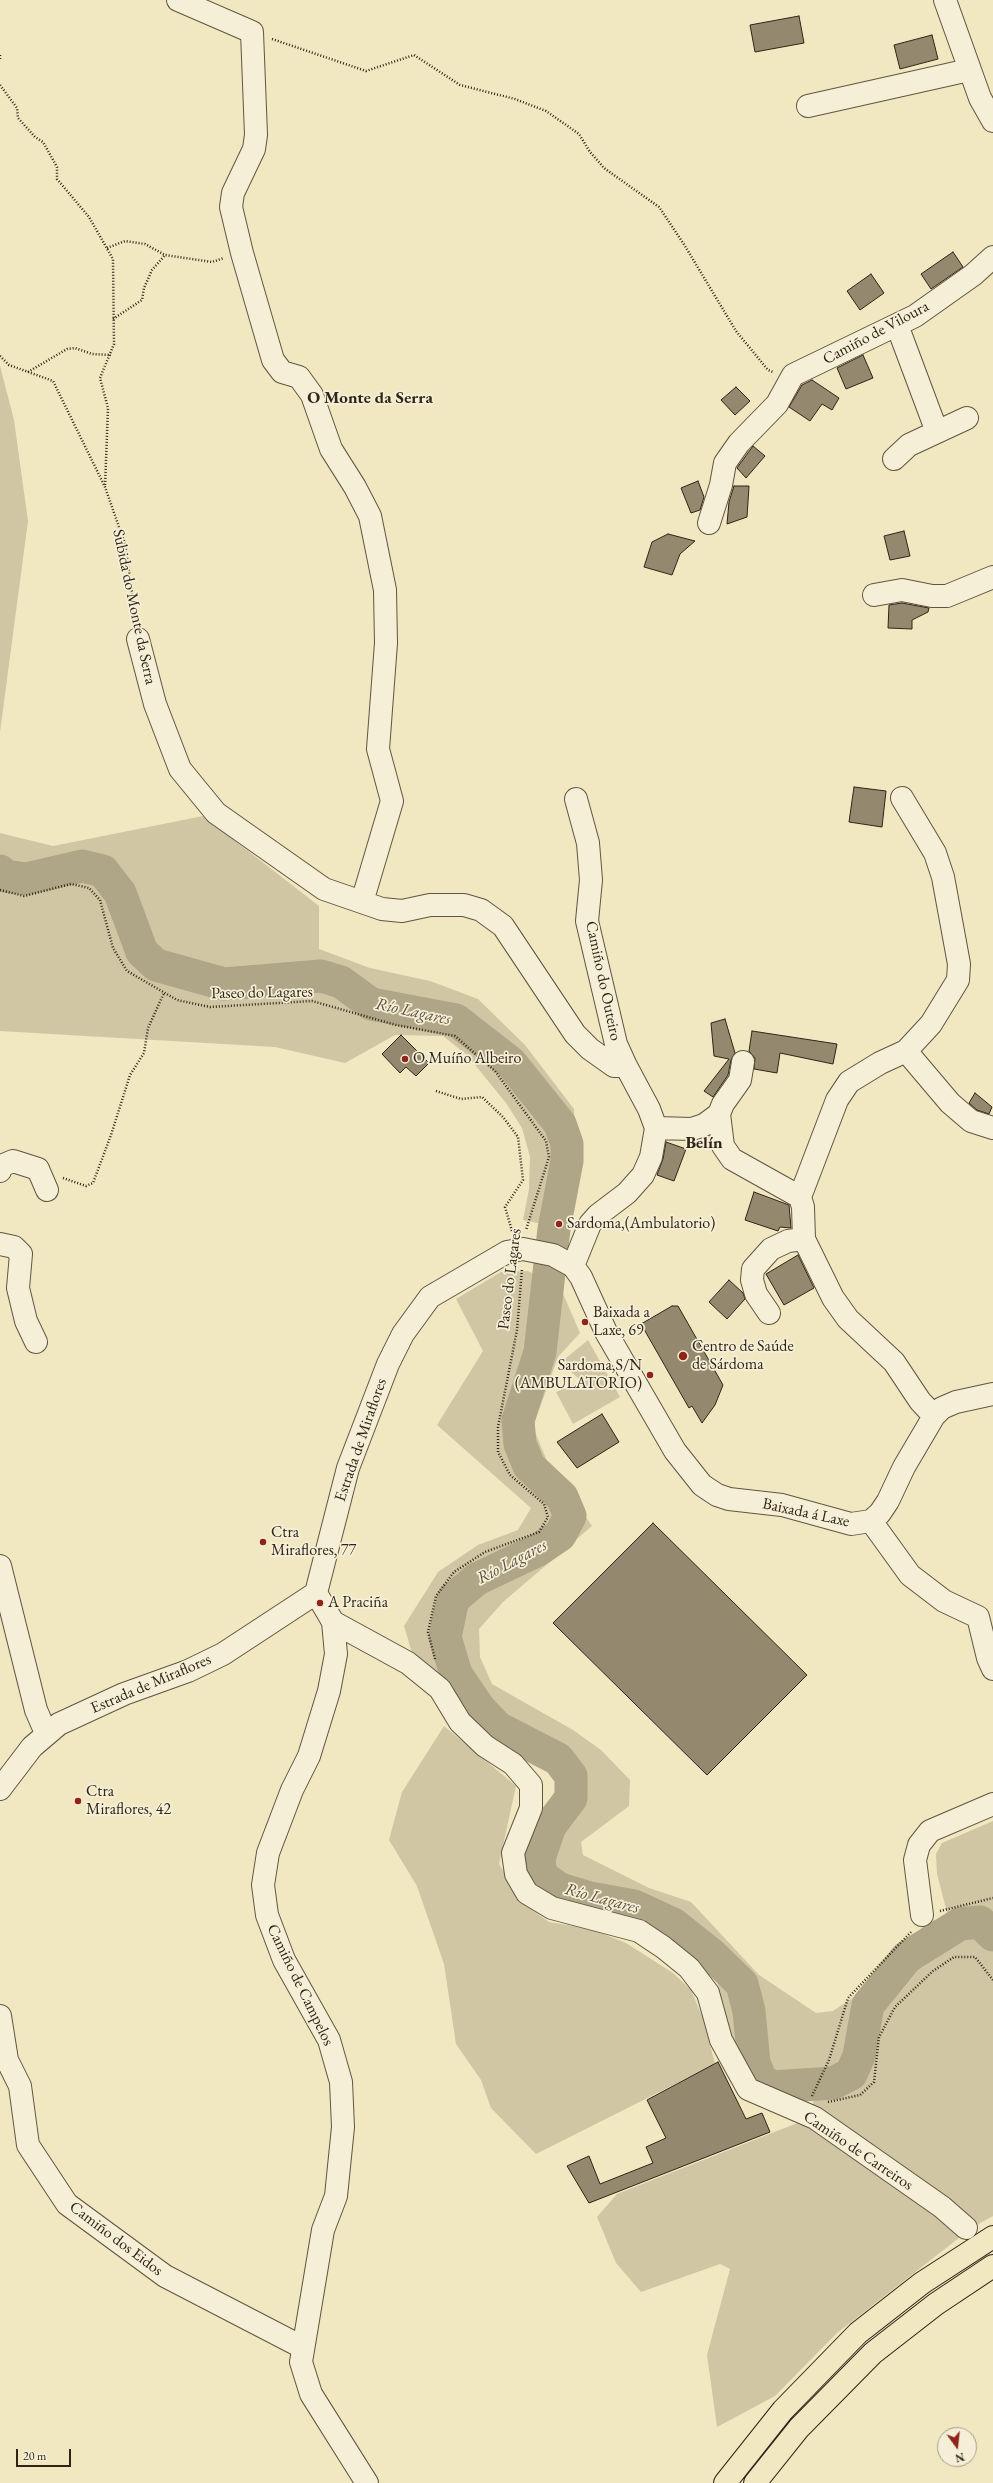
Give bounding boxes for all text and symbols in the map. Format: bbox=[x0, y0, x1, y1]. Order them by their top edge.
street label: Camiño de Viloura bbox=[820, 297, 932, 369]
district label: O Monte da Serra bbox=[307, 388, 433, 408]
street label: Subida do Monte da Serra bbox=[108, 528, 160, 686]
street label: Camiño do Outeiro bbox=[581, 919, 625, 1043]
street label: Paseo do Lagares bbox=[211, 983, 313, 1003]
water label: Río Lagares bbox=[374, 994, 452, 1030]
place label: O Muíño Albeiro bbox=[413, 1049, 521, 1069]
marker: O Muíño Albeiro bbox=[400, 1054, 410, 1064]
district label: Belín bbox=[685, 1133, 723, 1153]
place label: Sardoma,(Ambulatorio) bbox=[567, 1214, 715, 1234]
marker: Sardoma,(Ambulatorio) bbox=[554, 1219, 564, 1229]
street label: Paseo do Lagares bbox=[494, 1227, 526, 1331]
place label: Baixada a Laxe, 69 bbox=[593, 1303, 650, 1341]
marker: Baixada a Laxe, 69 bbox=[580, 1317, 590, 1327]
place label: Centro de Saúde de Sárdoma bbox=[692, 1337, 794, 1375]
marker: Centro de Saúde de Sárdoma bbox=[677, 1350, 689, 1362]
place label: Sardoma,S/N (AMBULATORIO) bbox=[515, 1356, 642, 1394]
marker: Sardoma,S/N (AMBULATORIO) bbox=[645, 1370, 655, 1380]
street label: Estrada de Miraflores bbox=[331, 1376, 391, 1504]
street label: Baixada á Laxe bbox=[761, 1494, 851, 1532]
place label: Ctra Miraflores, 77 bbox=[271, 1523, 356, 1561]
water label: Río Lagares bbox=[474, 1535, 550, 1589]
marker: Ctra Miraflores, 77 bbox=[258, 1537, 268, 1547]
place label: A Praciña bbox=[328, 1593, 388, 1613]
marker: A Praciña bbox=[315, 1598, 325, 1608]
street label: Estrada de Miraflores bbox=[88, 1650, 214, 1718]
place label: Ctra Miraflores, 42 bbox=[86, 1782, 171, 1820]
marker: Ctra Miraflores, 42 bbox=[73, 1796, 83, 1806]
water label: Río Lagares bbox=[563, 1879, 641, 1919]
street label: Camiño de Campelos bbox=[262, 1921, 338, 2049]
street label: Camiño de Carreiros bbox=[799, 2107, 917, 2195]
street label: Camiño dos Eidos bbox=[65, 2198, 167, 2280]
north arrow bbox=[937, 2427, 977, 2467]
scale bar bbox=[18, 2441, 73, 2467]
text: 20 m bbox=[23, 2448, 46, 2464]
text: N bbox=[954, 2450, 966, 2466]

